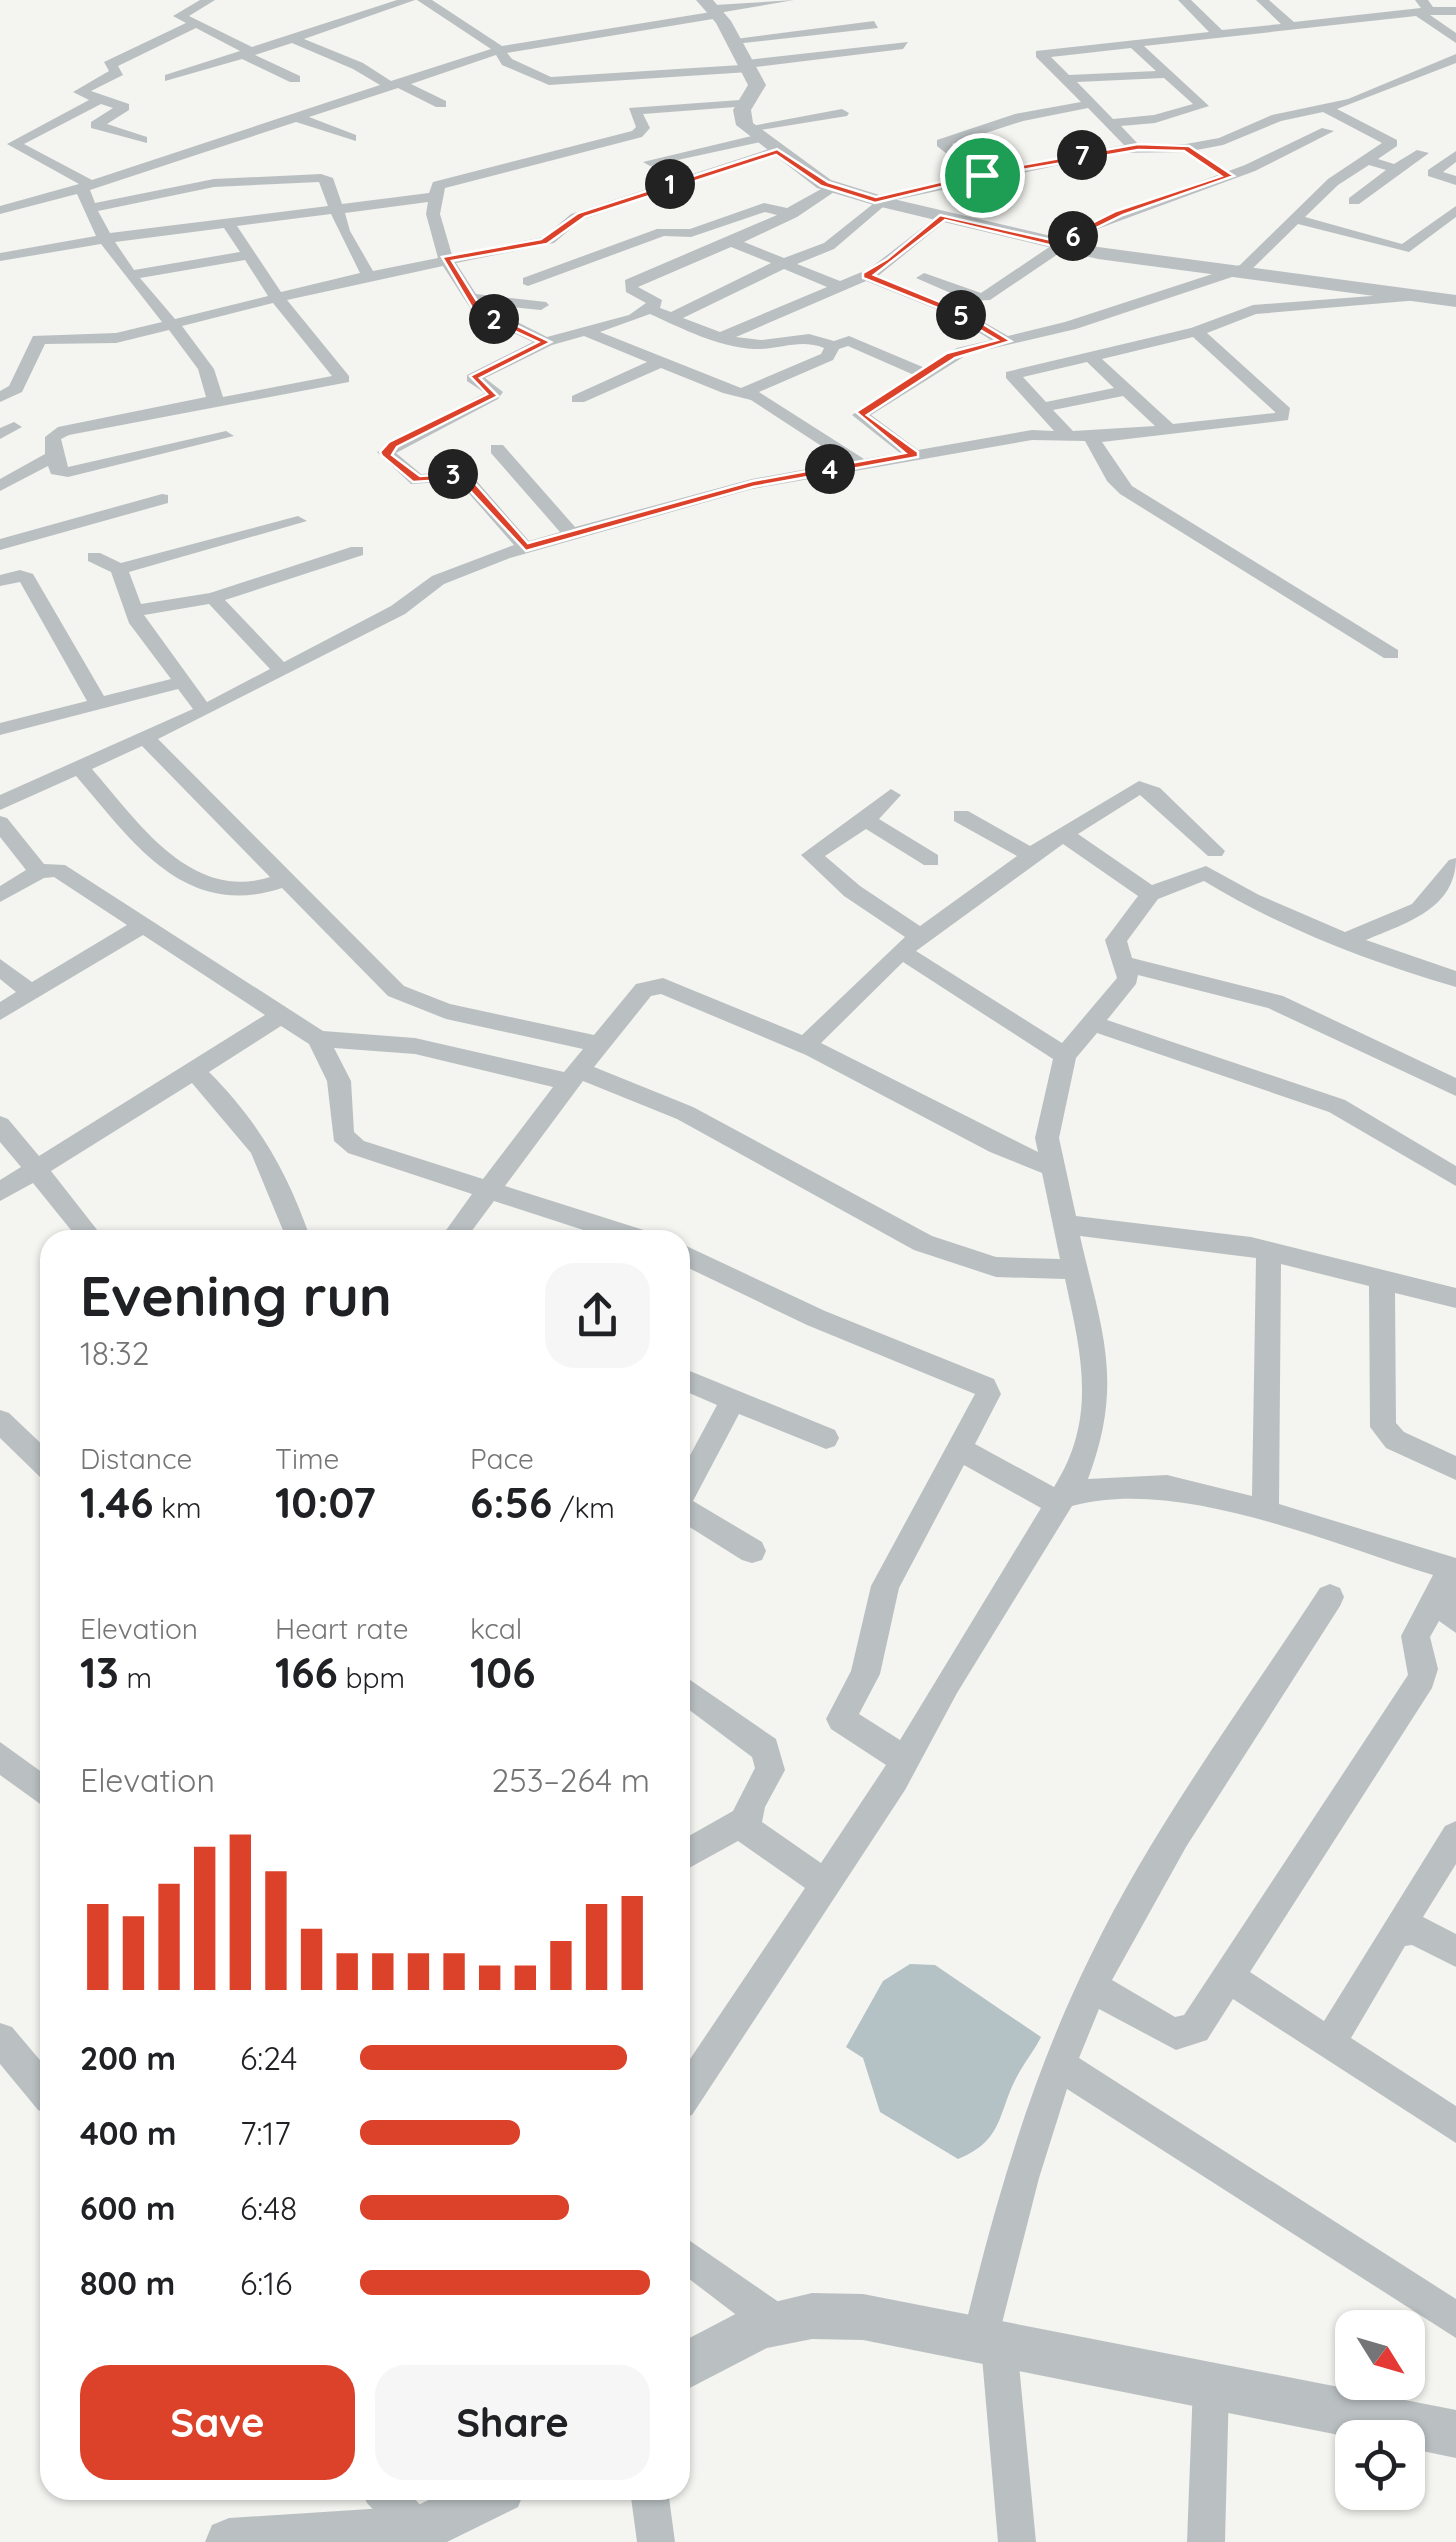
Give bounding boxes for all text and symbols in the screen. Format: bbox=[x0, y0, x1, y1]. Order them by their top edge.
pin: 7 bbox=[1057, 130, 1107, 180]
pin bbox=[940, 133, 1025, 218]
text: 7 bbox=[1074, 137, 1090, 172]
icon: arrive bbox=[955, 148, 1010, 203]
pin: 1 bbox=[645, 159, 695, 209]
text: 1 bbox=[665, 166, 675, 201]
pin: 6 bbox=[1048, 211, 1098, 261]
text: 6 bbox=[1065, 218, 1081, 253]
pin: 5 bbox=[936, 290, 986, 340]
pin: 2 bbox=[469, 294, 519, 344]
text: 5 bbox=[953, 297, 969, 332]
text: 2 bbox=[486, 301, 502, 336]
pin: 4 bbox=[805, 444, 855, 494]
pin: 3 bbox=[428, 449, 478, 499]
text: 4 bbox=[822, 451, 838, 486]
text: 3 bbox=[445, 456, 461, 491]
text: Evening run bbox=[80, 1261, 392, 1330]
button: share bbox=[545, 1263, 650, 1368]
text: 18:32 bbox=[80, 1333, 150, 1373]
text: Distance bbox=[80, 1441, 192, 1476]
text: Time bbox=[275, 1441, 339, 1476]
text: Pace bbox=[470, 1441, 534, 1476]
text: 1.46 bbox=[80, 1476, 153, 1529]
text: 10:07 bbox=[275, 1476, 376, 1529]
text: 6:56 bbox=[470, 1476, 552, 1529]
text: km bbox=[153, 1490, 202, 1525]
text: /km bbox=[552, 1490, 615, 1525]
text: Elevation bbox=[80, 1611, 198, 1646]
text: Heart rate bbox=[275, 1611, 409, 1646]
text: kcal bbox=[470, 1611, 522, 1646]
text: 13 bbox=[80, 1646, 119, 1699]
text: 166 bbox=[275, 1646, 338, 1699]
text: 106 bbox=[470, 1646, 535, 1699]
text: m bbox=[119, 1660, 152, 1695]
text: bpm bbox=[338, 1660, 405, 1695]
text: Elevation bbox=[80, 1760, 215, 1800]
text: 253–264 m bbox=[492, 1760, 650, 1800]
text: 200 m bbox=[80, 2038, 176, 2078]
text: 6:24 bbox=[240, 2038, 297, 2078]
text: 400 m bbox=[80, 2113, 177, 2153]
text: 7:17 bbox=[240, 2113, 291, 2153]
text: 600 m bbox=[80, 2188, 175, 2228]
text: 6:48 bbox=[240, 2188, 297, 2228]
text: 800 m bbox=[80, 2263, 175, 2303]
text: 6:16 bbox=[240, 2263, 292, 2303]
north arrow bbox=[1335, 2310, 1425, 2400]
map controls bbox=[1335, 2310, 1425, 2510]
button: Save bbox=[80, 2365, 355, 2480]
button: Share bbox=[375, 2365, 650, 2480]
button: locate bbox=[1335, 2420, 1425, 2510]

